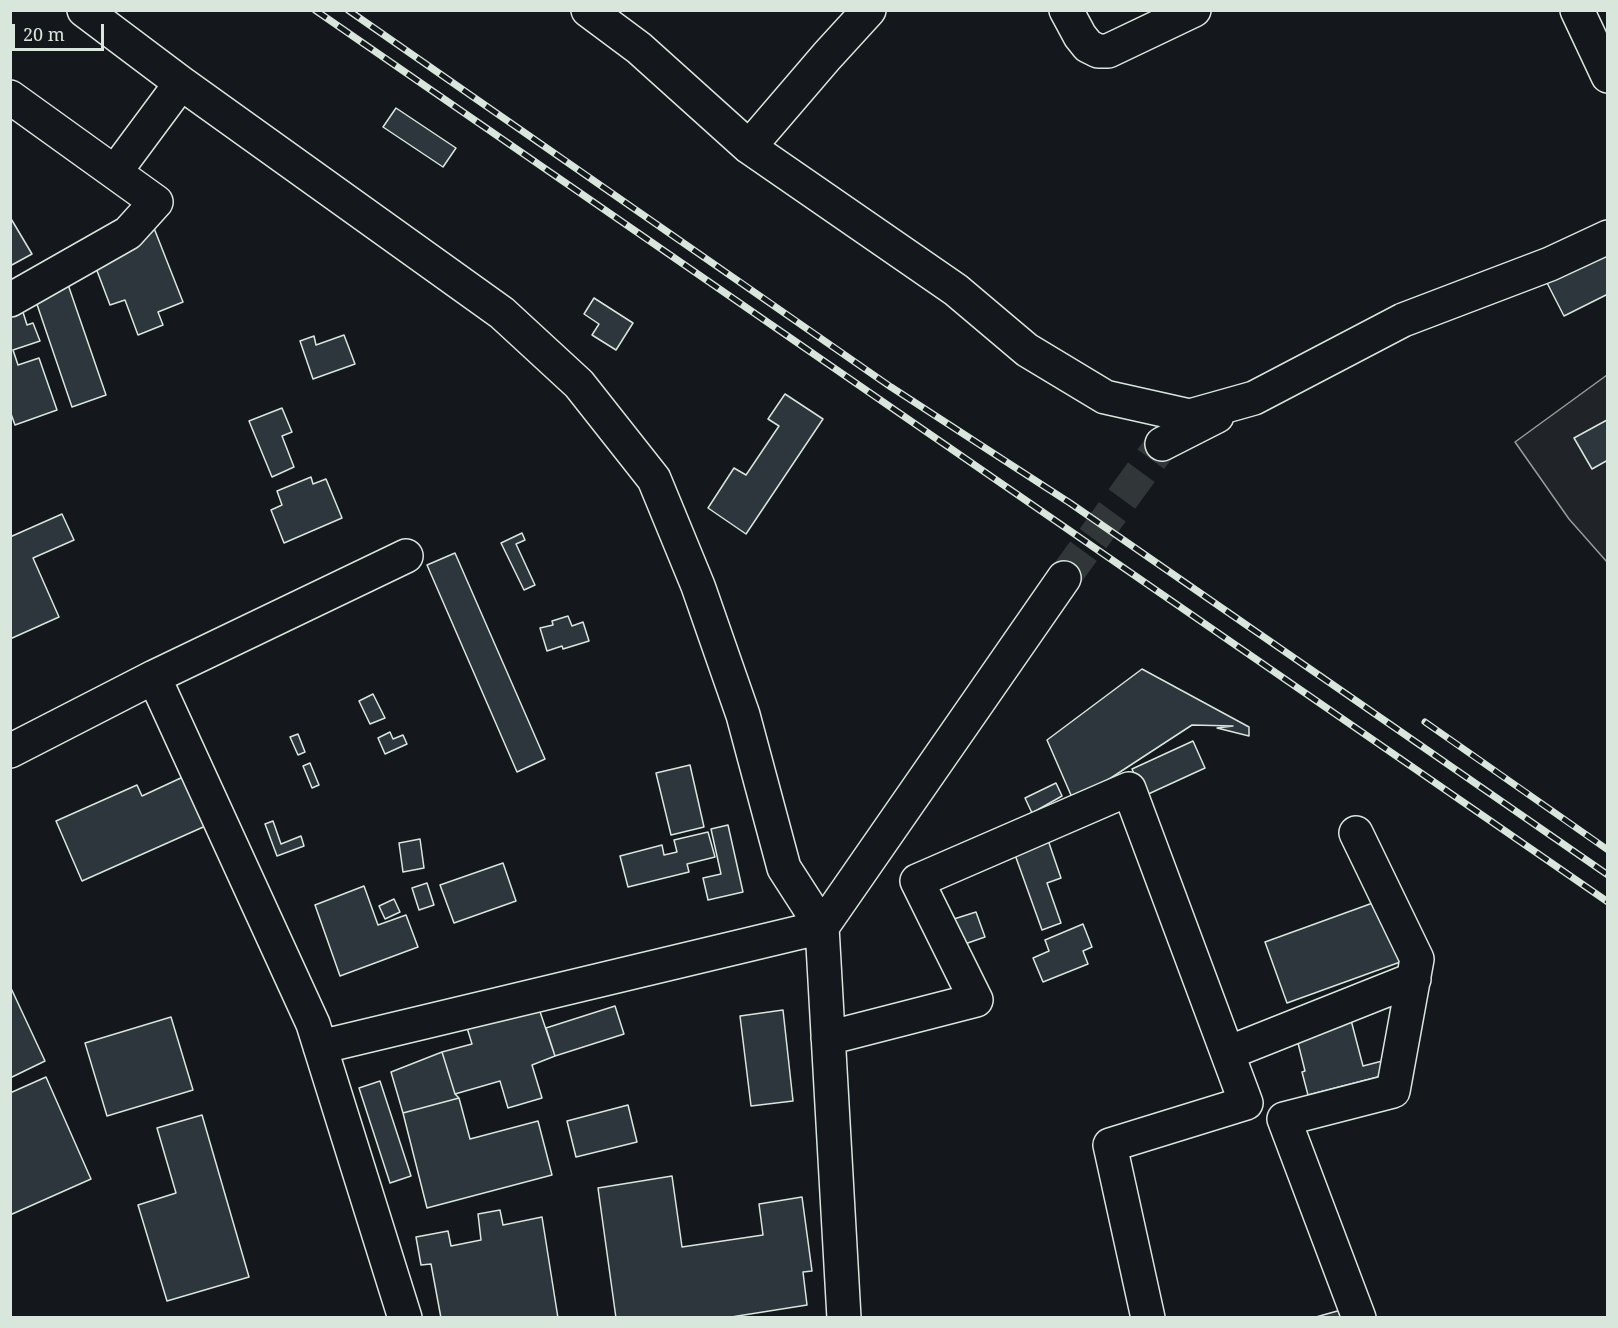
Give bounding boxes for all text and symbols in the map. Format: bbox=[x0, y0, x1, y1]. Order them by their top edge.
scale bar bbox=[15, 12, 106, 50]
text: 20 m bbox=[23, 22, 65, 46]

